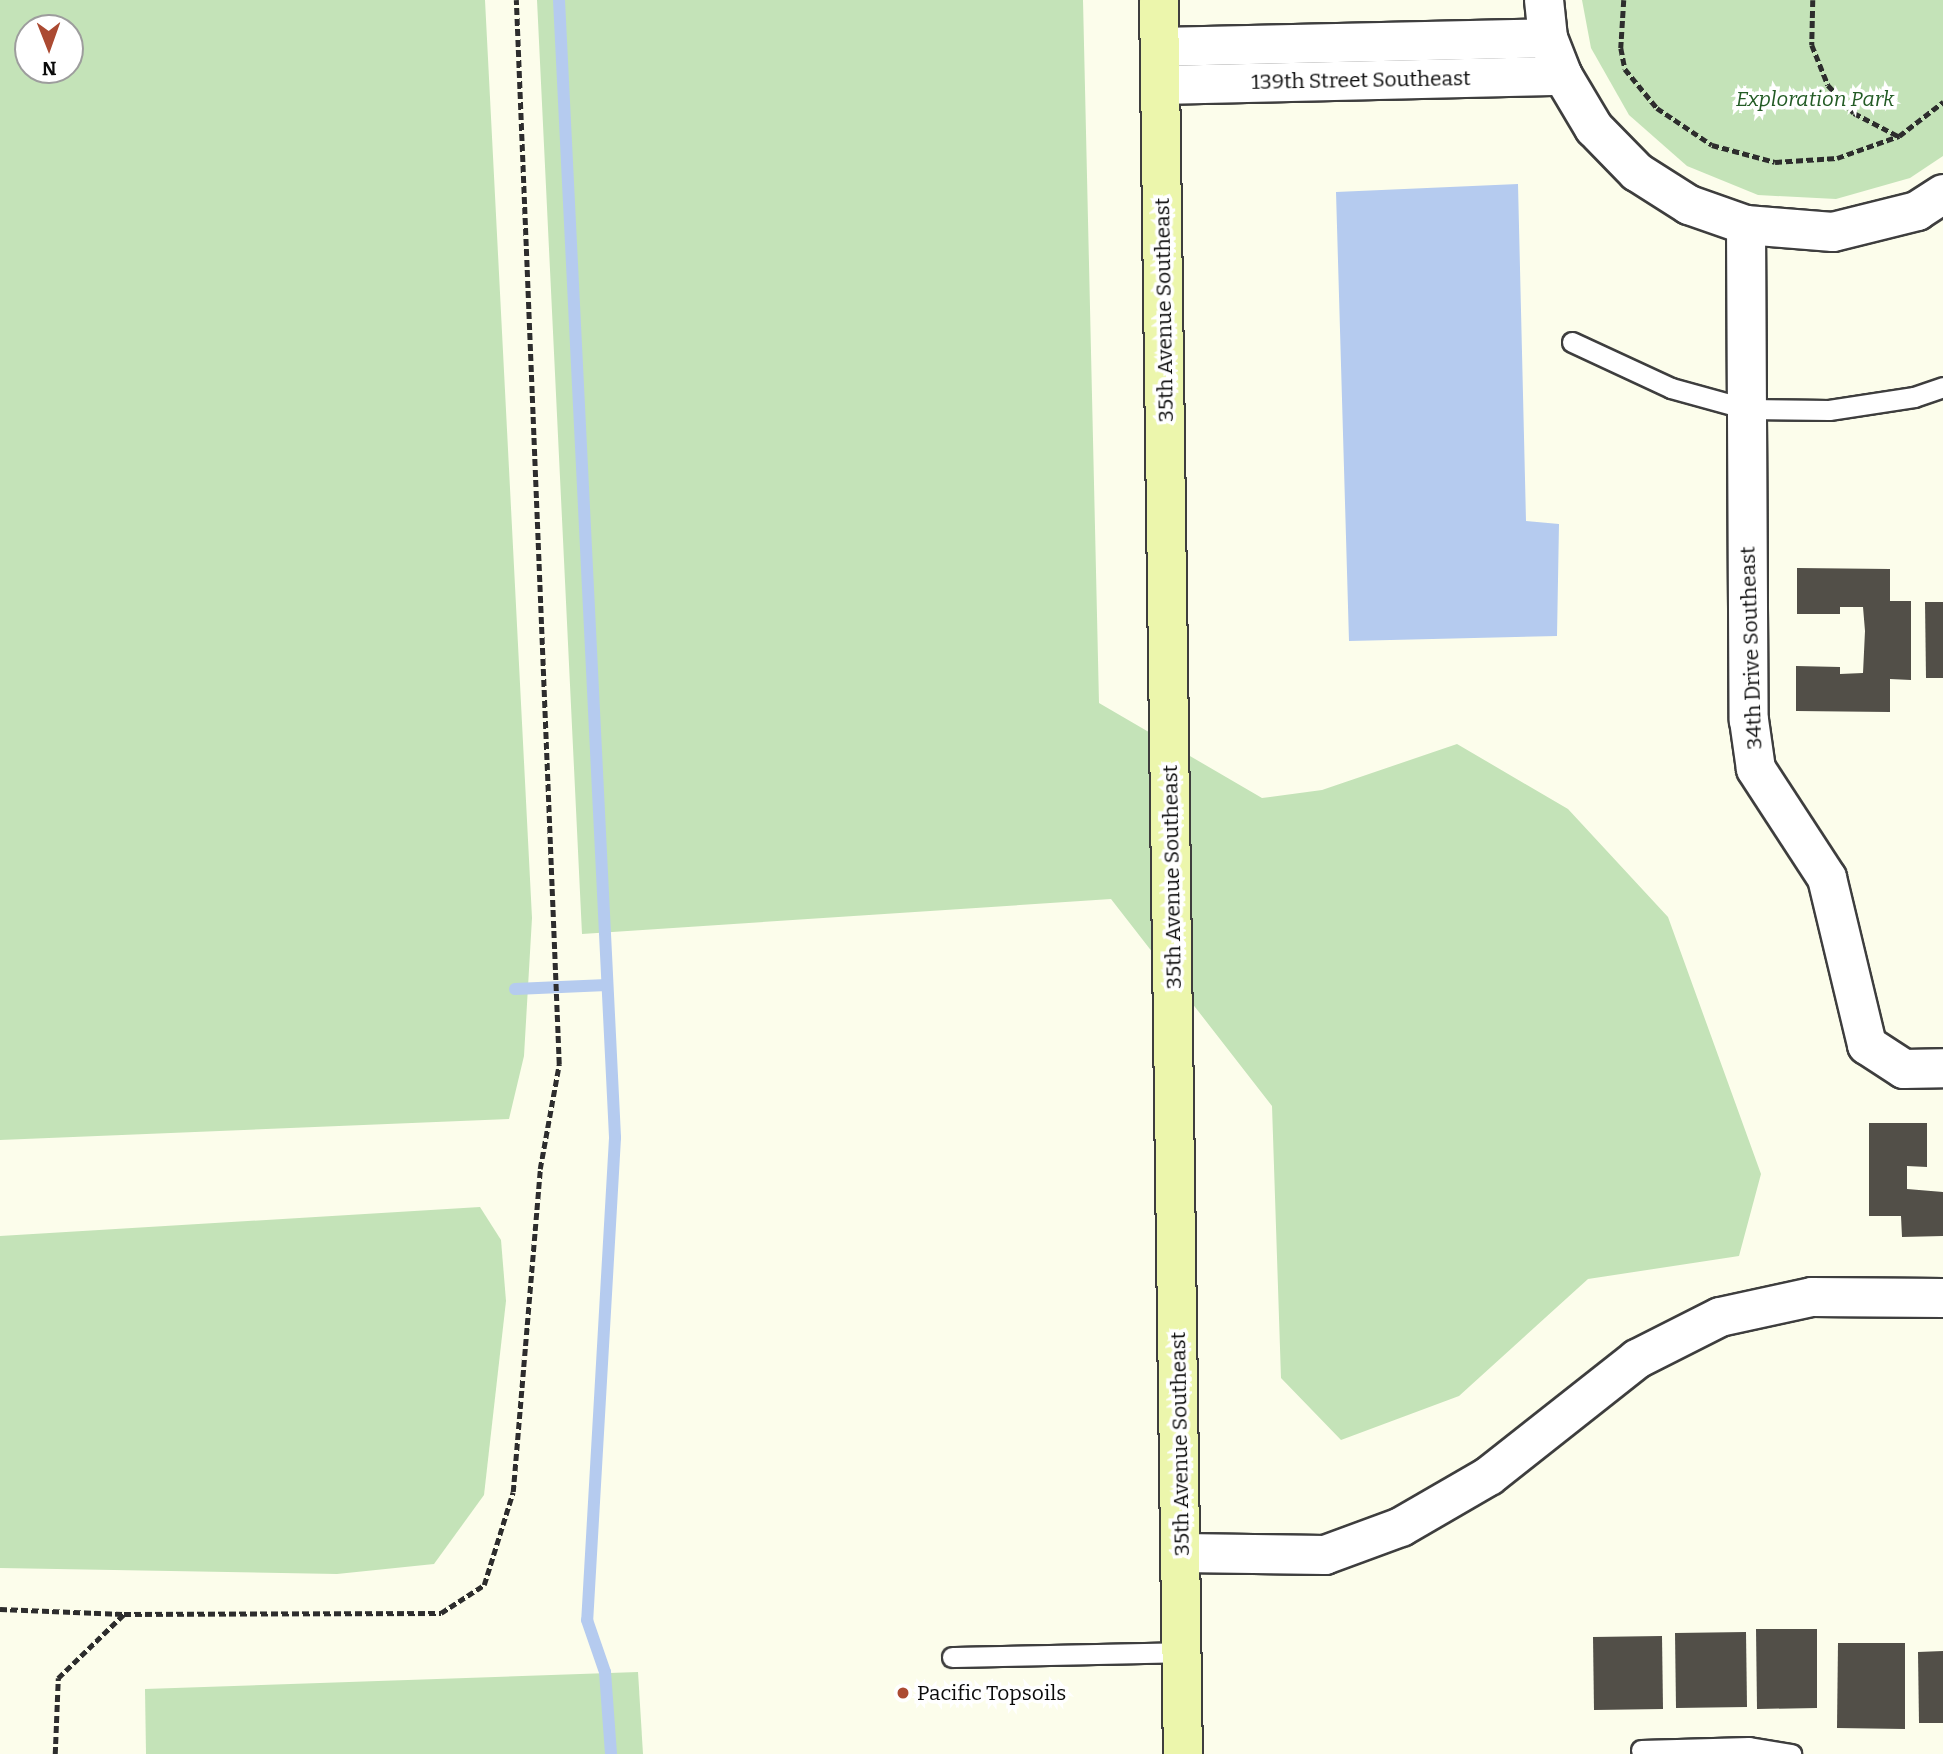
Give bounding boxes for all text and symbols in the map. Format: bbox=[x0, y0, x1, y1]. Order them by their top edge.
north arrow bbox=[14, 14, 84, 84]
text: N bbox=[42, 57, 57, 80]
street label: 139th Street Southeast bbox=[1251, 65, 1471, 95]
park label: Exploration Park bbox=[1736, 86, 1894, 112]
street label: 35th Avenue Southeast bbox=[1149, 198, 1179, 422]
street label: 34th Drive Southeast bbox=[1735, 546, 1767, 750]
street label: 35th Avenue Southeast bbox=[1157, 765, 1187, 989]
street label: 35th Avenue Southeast bbox=[1165, 1332, 1195, 1556]
place label: Pacific Topsoils bbox=[917, 1680, 1066, 1706]
marker: Pacific Topsoils bbox=[895, 1685, 911, 1701]

